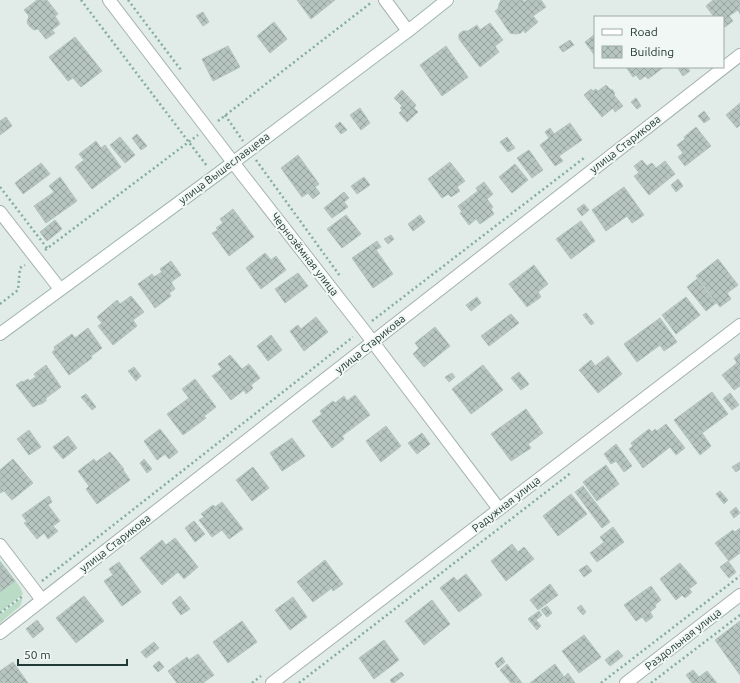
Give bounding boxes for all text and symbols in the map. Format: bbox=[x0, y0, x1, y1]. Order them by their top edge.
legend bbox=[594, 16, 724, 68]
text: Road bbox=[630, 25, 658, 38]
text: Building bbox=[630, 45, 674, 58]
street label: улица Старикова bbox=[587, 113, 663, 175]
street label: улица Вышеславцева bbox=[176, 130, 272, 206]
street label: Чернозёмная улица bbox=[269, 210, 341, 298]
street label: улица Старикова bbox=[333, 312, 407, 376]
street label: Радужная улица bbox=[470, 474, 542, 534]
street label: улица Старикова bbox=[77, 512, 153, 574]
street label: Раздольная улица bbox=[643, 606, 723, 672]
scale bar bbox=[18, 641, 127, 667]
text: 50 m bbox=[24, 648, 51, 661]

